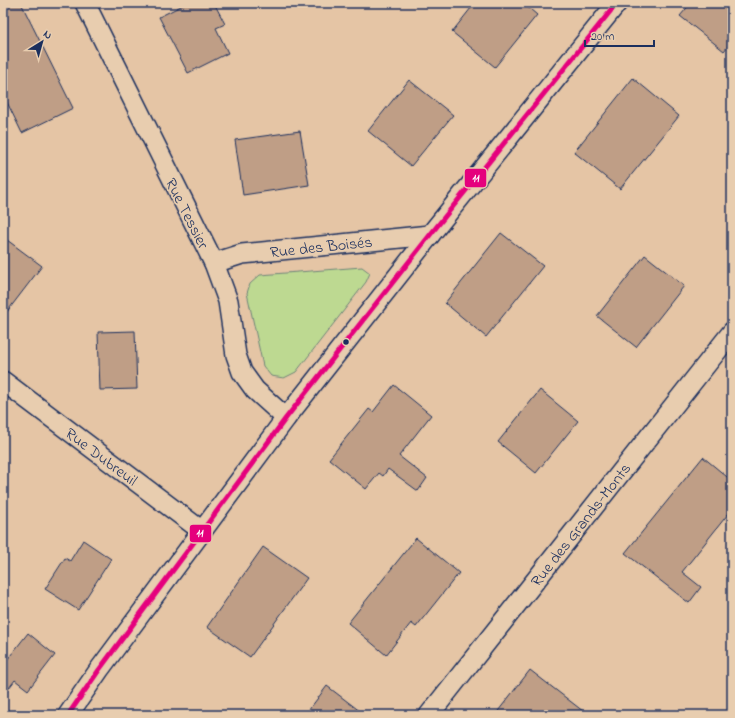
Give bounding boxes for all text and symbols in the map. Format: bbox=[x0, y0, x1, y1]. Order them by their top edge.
north arrow bbox=[22, 22, 62, 62]
scale bar bbox=[585, 22, 654, 48]
text: N bbox=[40, 26, 55, 43]
text: 20 m bbox=[591, 28, 614, 46]
line badge: 11 bbox=[464, 168, 487, 188]
text: 11 bbox=[473, 171, 480, 187]
street label: Rue Tessier bbox=[158, 174, 214, 254]
street label: Rue des Boisés bbox=[269, 231, 374, 265]
unlabelled marker bbox=[341, 337, 351, 347]
street label: Rue Dubreuil bbox=[60, 422, 142, 493]
street label: Rue des Grands-Monts bbox=[525, 458, 638, 592]
line badge: 11 bbox=[189, 524, 212, 543]
text: 11 bbox=[197, 526, 204, 542]

